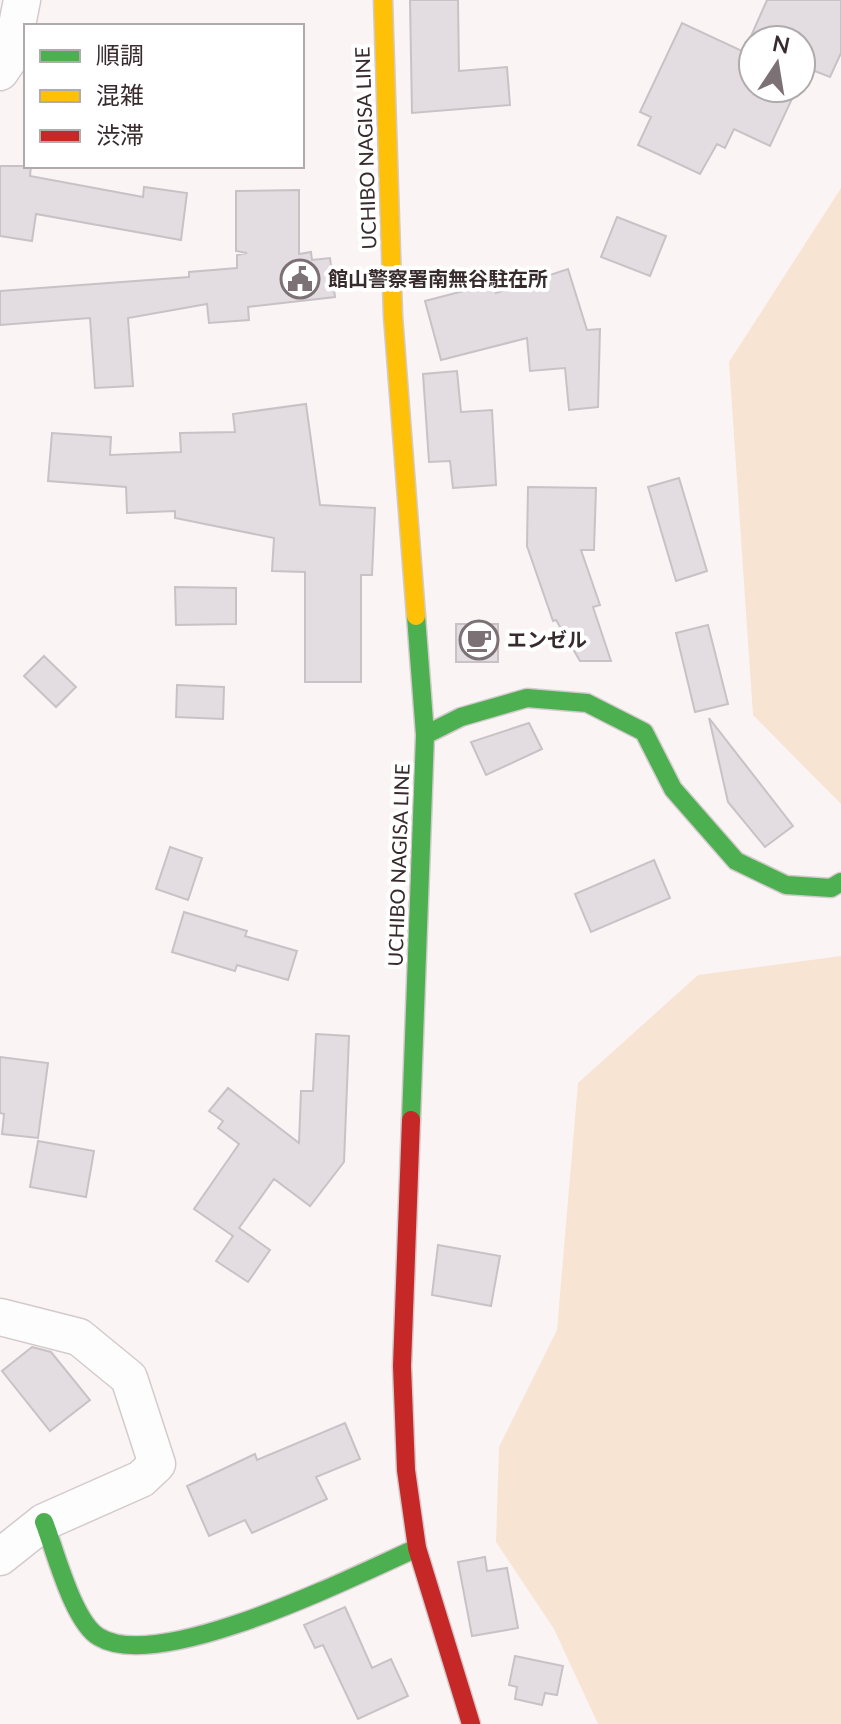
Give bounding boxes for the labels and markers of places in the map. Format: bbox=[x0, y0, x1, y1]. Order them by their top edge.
public building icon: 館山警察署南無谷駐在所 bbox=[279, 258, 321, 300]
place label: 館山警察署南無谷駐在所 bbox=[328, 266, 548, 290]
cafe icon: エンゼル bbox=[458, 619, 500, 661]
place label: エンゼル bbox=[507, 627, 587, 651]

